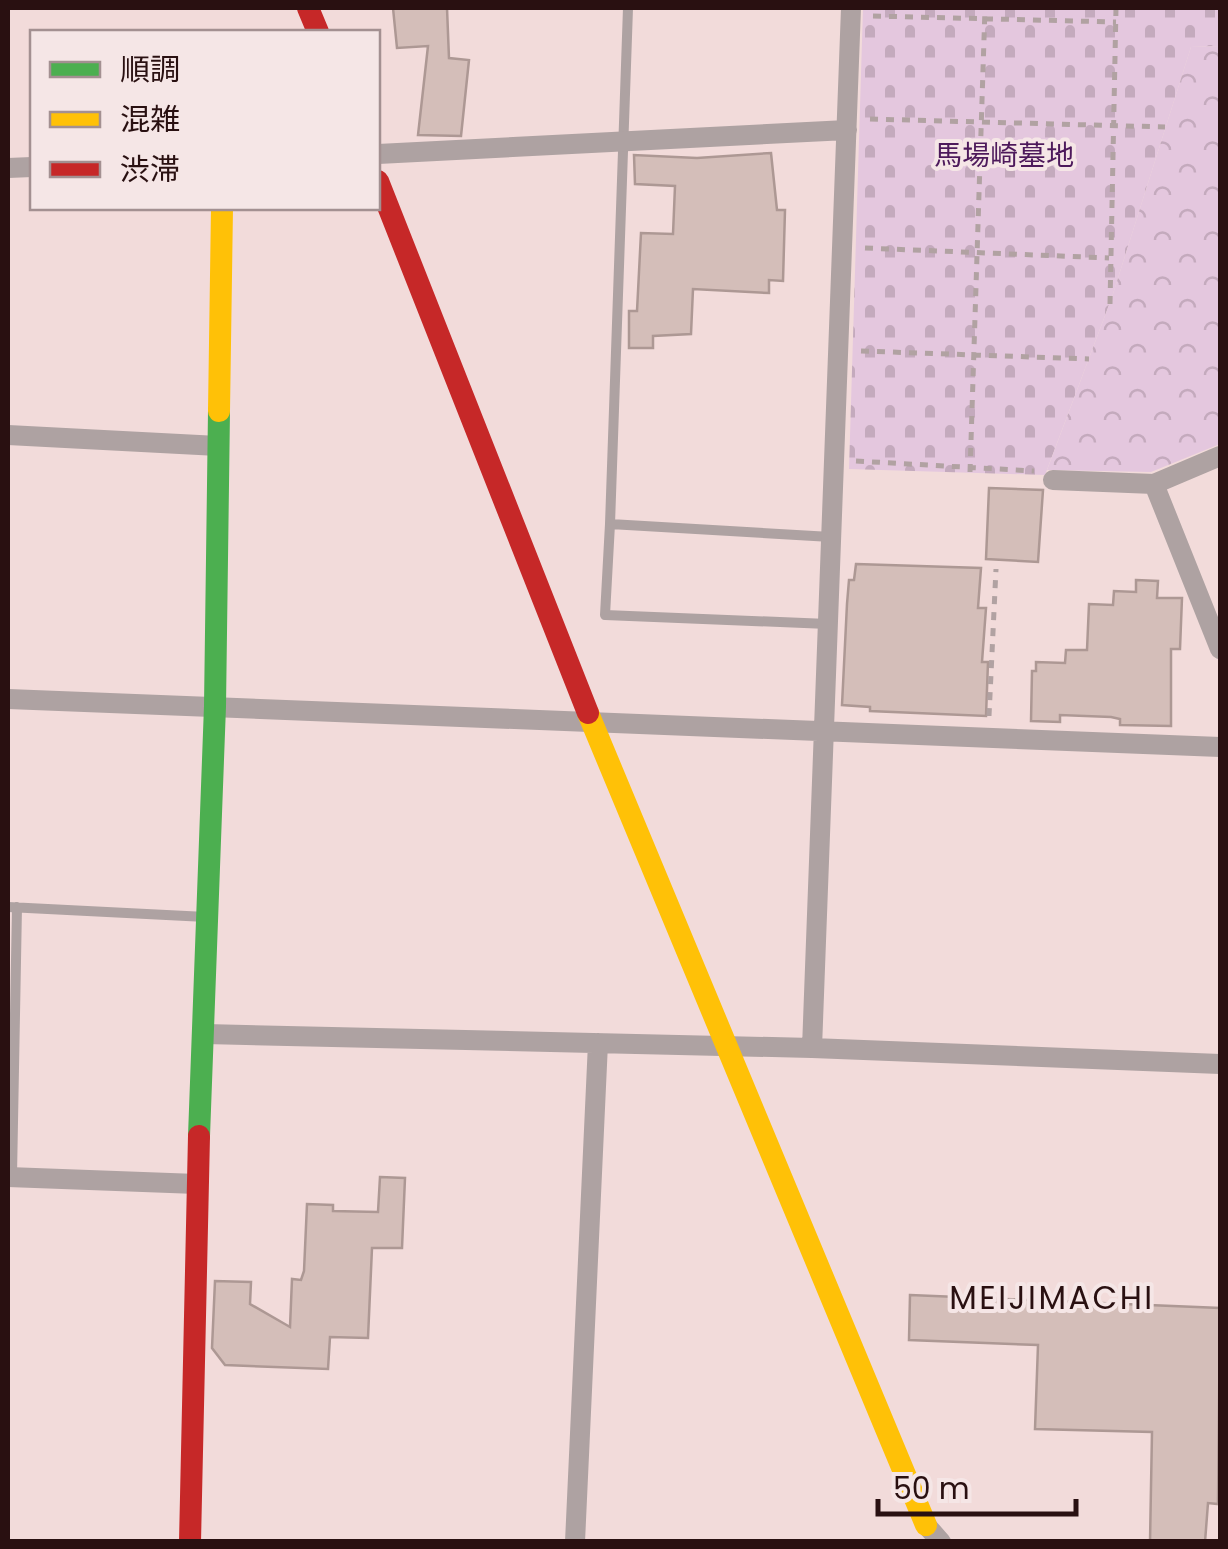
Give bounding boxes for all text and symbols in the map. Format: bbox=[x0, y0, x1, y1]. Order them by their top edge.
legend bbox=[30, 30, 380, 210]
text: 順調 bbox=[120, 48, 180, 91]
text: 混雑 bbox=[120, 98, 180, 141]
park label: 馬場崎墓地 bbox=[934, 136, 1074, 175]
text: 渋滞 bbox=[120, 148, 180, 191]
district label: MEIJIMACHI bbox=[949, 1275, 1155, 1320]
scale bar bbox=[878, 1454, 1076, 1516]
text: 50 m bbox=[893, 1467, 970, 1510]

